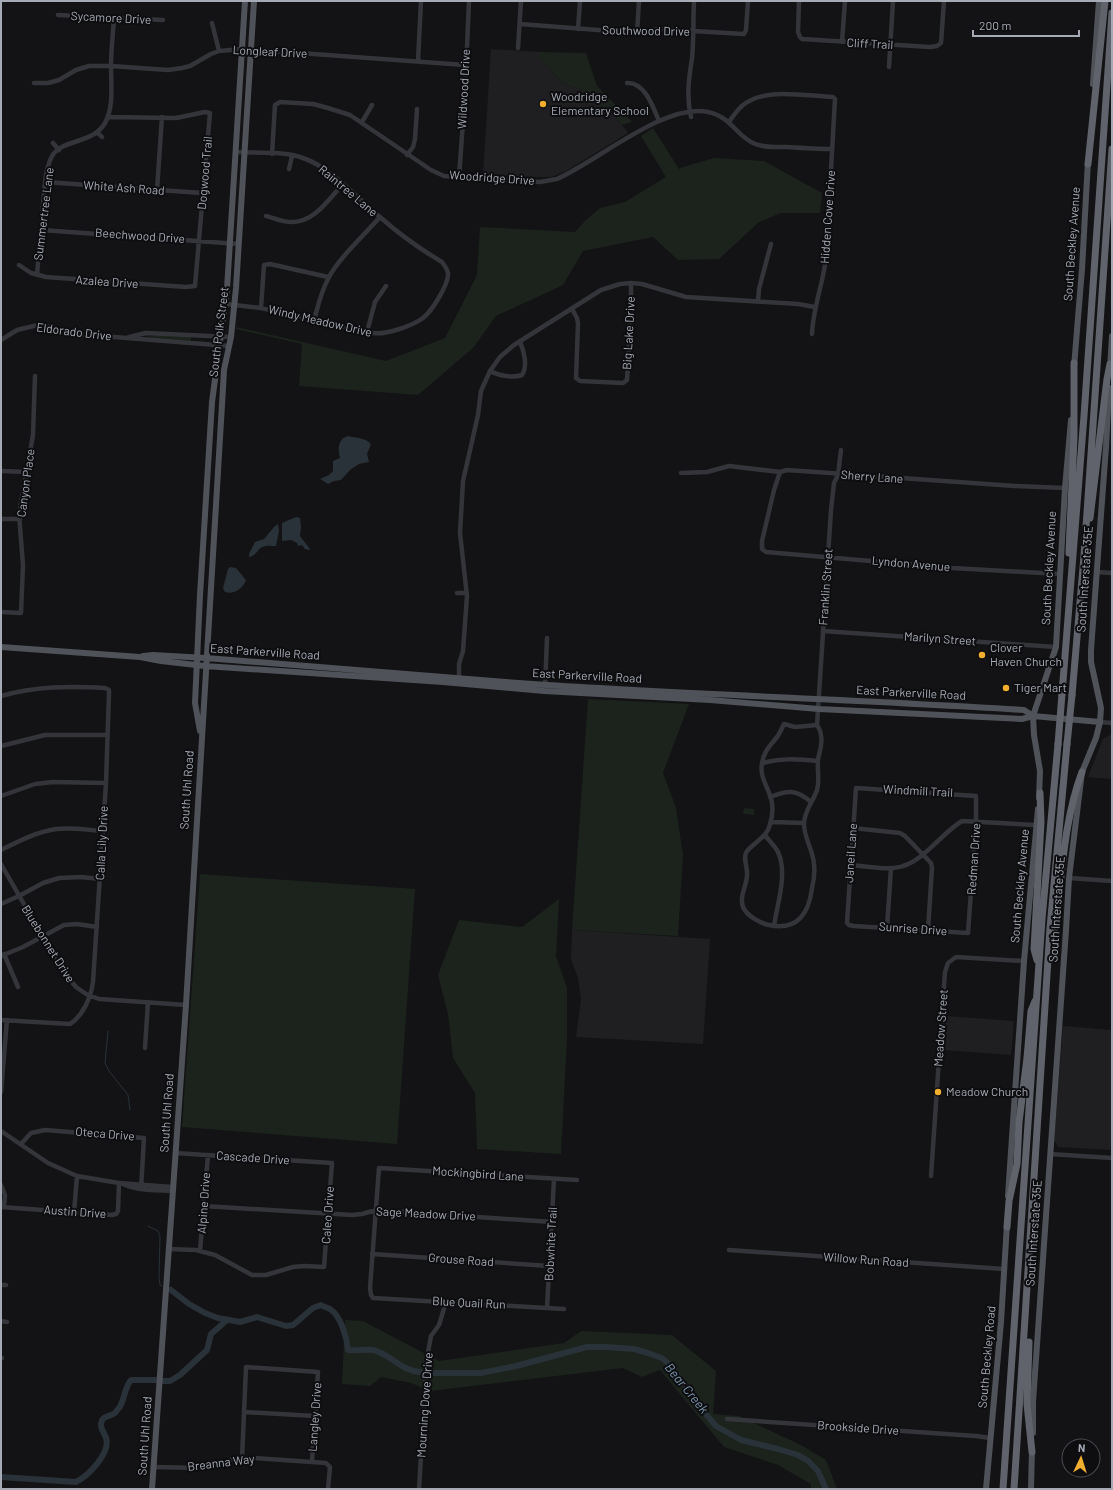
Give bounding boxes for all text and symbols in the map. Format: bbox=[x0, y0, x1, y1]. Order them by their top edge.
street label: Sycamore Drive bbox=[70, 8, 152, 26]
scale bar bbox=[973, 12, 1079, 38]
text: 200 m bbox=[979, 18, 1011, 32]
street label: Southwood Drive bbox=[602, 22, 690, 38]
street label: Cliff Trail bbox=[846, 35, 894, 51]
street label: Longleaf Drive bbox=[232, 42, 308, 60]
street label: Wildwood Drive bbox=[454, 49, 472, 129]
place label: Woodridge Elementary School bbox=[551, 89, 649, 117]
marker: Woodridge Elementary School bbox=[538, 99, 548, 109]
street label: Dogwood Trail bbox=[194, 136, 214, 210]
street label: Raintree Lane bbox=[316, 162, 381, 219]
street label: Summertree Lane bbox=[30, 167, 56, 261]
street label: Woodridge Drive bbox=[449, 167, 535, 187]
street label: Hidden Cove Drive bbox=[817, 170, 837, 264]
street label: White Ash Road bbox=[83, 177, 165, 197]
street label: South Beckley Avenue bbox=[1060, 186, 1082, 302]
street label: Beechwood Drive bbox=[95, 225, 186, 245]
street label: Azalea Drive bbox=[75, 272, 139, 290]
street label: South Polk Street bbox=[206, 286, 230, 378]
street label: Big Lake Drive bbox=[619, 296, 637, 370]
street label: Windy Meadow Drive bbox=[267, 301, 374, 339]
street label: Eldorado Drive bbox=[36, 319, 113, 343]
street label: Canyon Place bbox=[13, 448, 37, 518]
street label: Sherry Lane bbox=[840, 467, 904, 485]
street label: South Beckley Avenue bbox=[1038, 510, 1058, 625]
street label: South Interstate 35E bbox=[1073, 525, 1095, 633]
street label: Franklin Street bbox=[815, 548, 835, 626]
street label: Lyndon Avenue bbox=[871, 553, 951, 573]
street label: Marilyn Street bbox=[904, 629, 977, 647]
street label: East Parkerville Road bbox=[210, 640, 320, 662]
place label: Clover Haven Church bbox=[990, 640, 1062, 668]
marker: Clover Haven Church bbox=[977, 650, 987, 660]
street label: East Parkerville Road bbox=[532, 665, 642, 685]
place label: Tiger Mart bbox=[1014, 680, 1067, 694]
street label: East Parkerville Road bbox=[856, 682, 966, 702]
marker: Tiger Mart bbox=[1001, 683, 1011, 693]
street label: South Uhl Road bbox=[176, 750, 196, 830]
street label: Windmill Trail bbox=[883, 781, 953, 799]
street label: Calla Lily Drive bbox=[92, 805, 110, 881]
street label: Janeil Lane bbox=[841, 823, 859, 883]
street label: Redman Drive bbox=[964, 823, 982, 895]
street label: South Beckley Avenue bbox=[1007, 828, 1031, 944]
street label: South Interstate 35E bbox=[1045, 855, 1067, 963]
street label: Bluebonnet Drive bbox=[19, 902, 78, 985]
street label: Sunrise Drive bbox=[878, 919, 948, 937]
street label: Meadow Street bbox=[930, 989, 950, 1067]
street label: South Uhl Road bbox=[156, 1073, 176, 1153]
place label: Meadow Church bbox=[946, 1084, 1028, 1098]
marker: Meadow Church bbox=[933, 1087, 943, 1097]
street label: Oteca Drive bbox=[75, 1123, 135, 1143]
street label: Cascade Drive bbox=[216, 1147, 290, 1167]
street label: Mockingbird Lane bbox=[432, 1163, 524, 1183]
street label: Alpine Drive bbox=[194, 1172, 212, 1234]
street label: South Interstate 35E bbox=[1022, 1179, 1044, 1287]
street label: Caleo Drive bbox=[318, 1185, 336, 1244]
street label: Austin Drive bbox=[43, 1202, 107, 1220]
street label: Sage Meadow Drive bbox=[376, 1203, 476, 1223]
street label: Bobwhite Trail bbox=[541, 1207, 559, 1281]
street label: Willow Run Road bbox=[823, 1249, 909, 1269]
street label: Grouse Road bbox=[428, 1250, 494, 1268]
street label: Blue Quail Run bbox=[432, 1293, 506, 1311]
street label: South Beckley Road bbox=[975, 1305, 997, 1409]
street label: Mourning Dove Drive bbox=[413, 1352, 435, 1458]
water label: Bear Creek bbox=[662, 1359, 713, 1417]
street label: Langley Drive bbox=[305, 1382, 323, 1452]
street label: South Uhl Road bbox=[134, 1396, 154, 1476]
street label: Brookside Drive bbox=[817, 1417, 899, 1437]
north arrow bbox=[1061, 1438, 1101, 1478]
text: N bbox=[1078, 1441, 1086, 1454]
street label: Breanna Way bbox=[187, 1451, 256, 1473]

